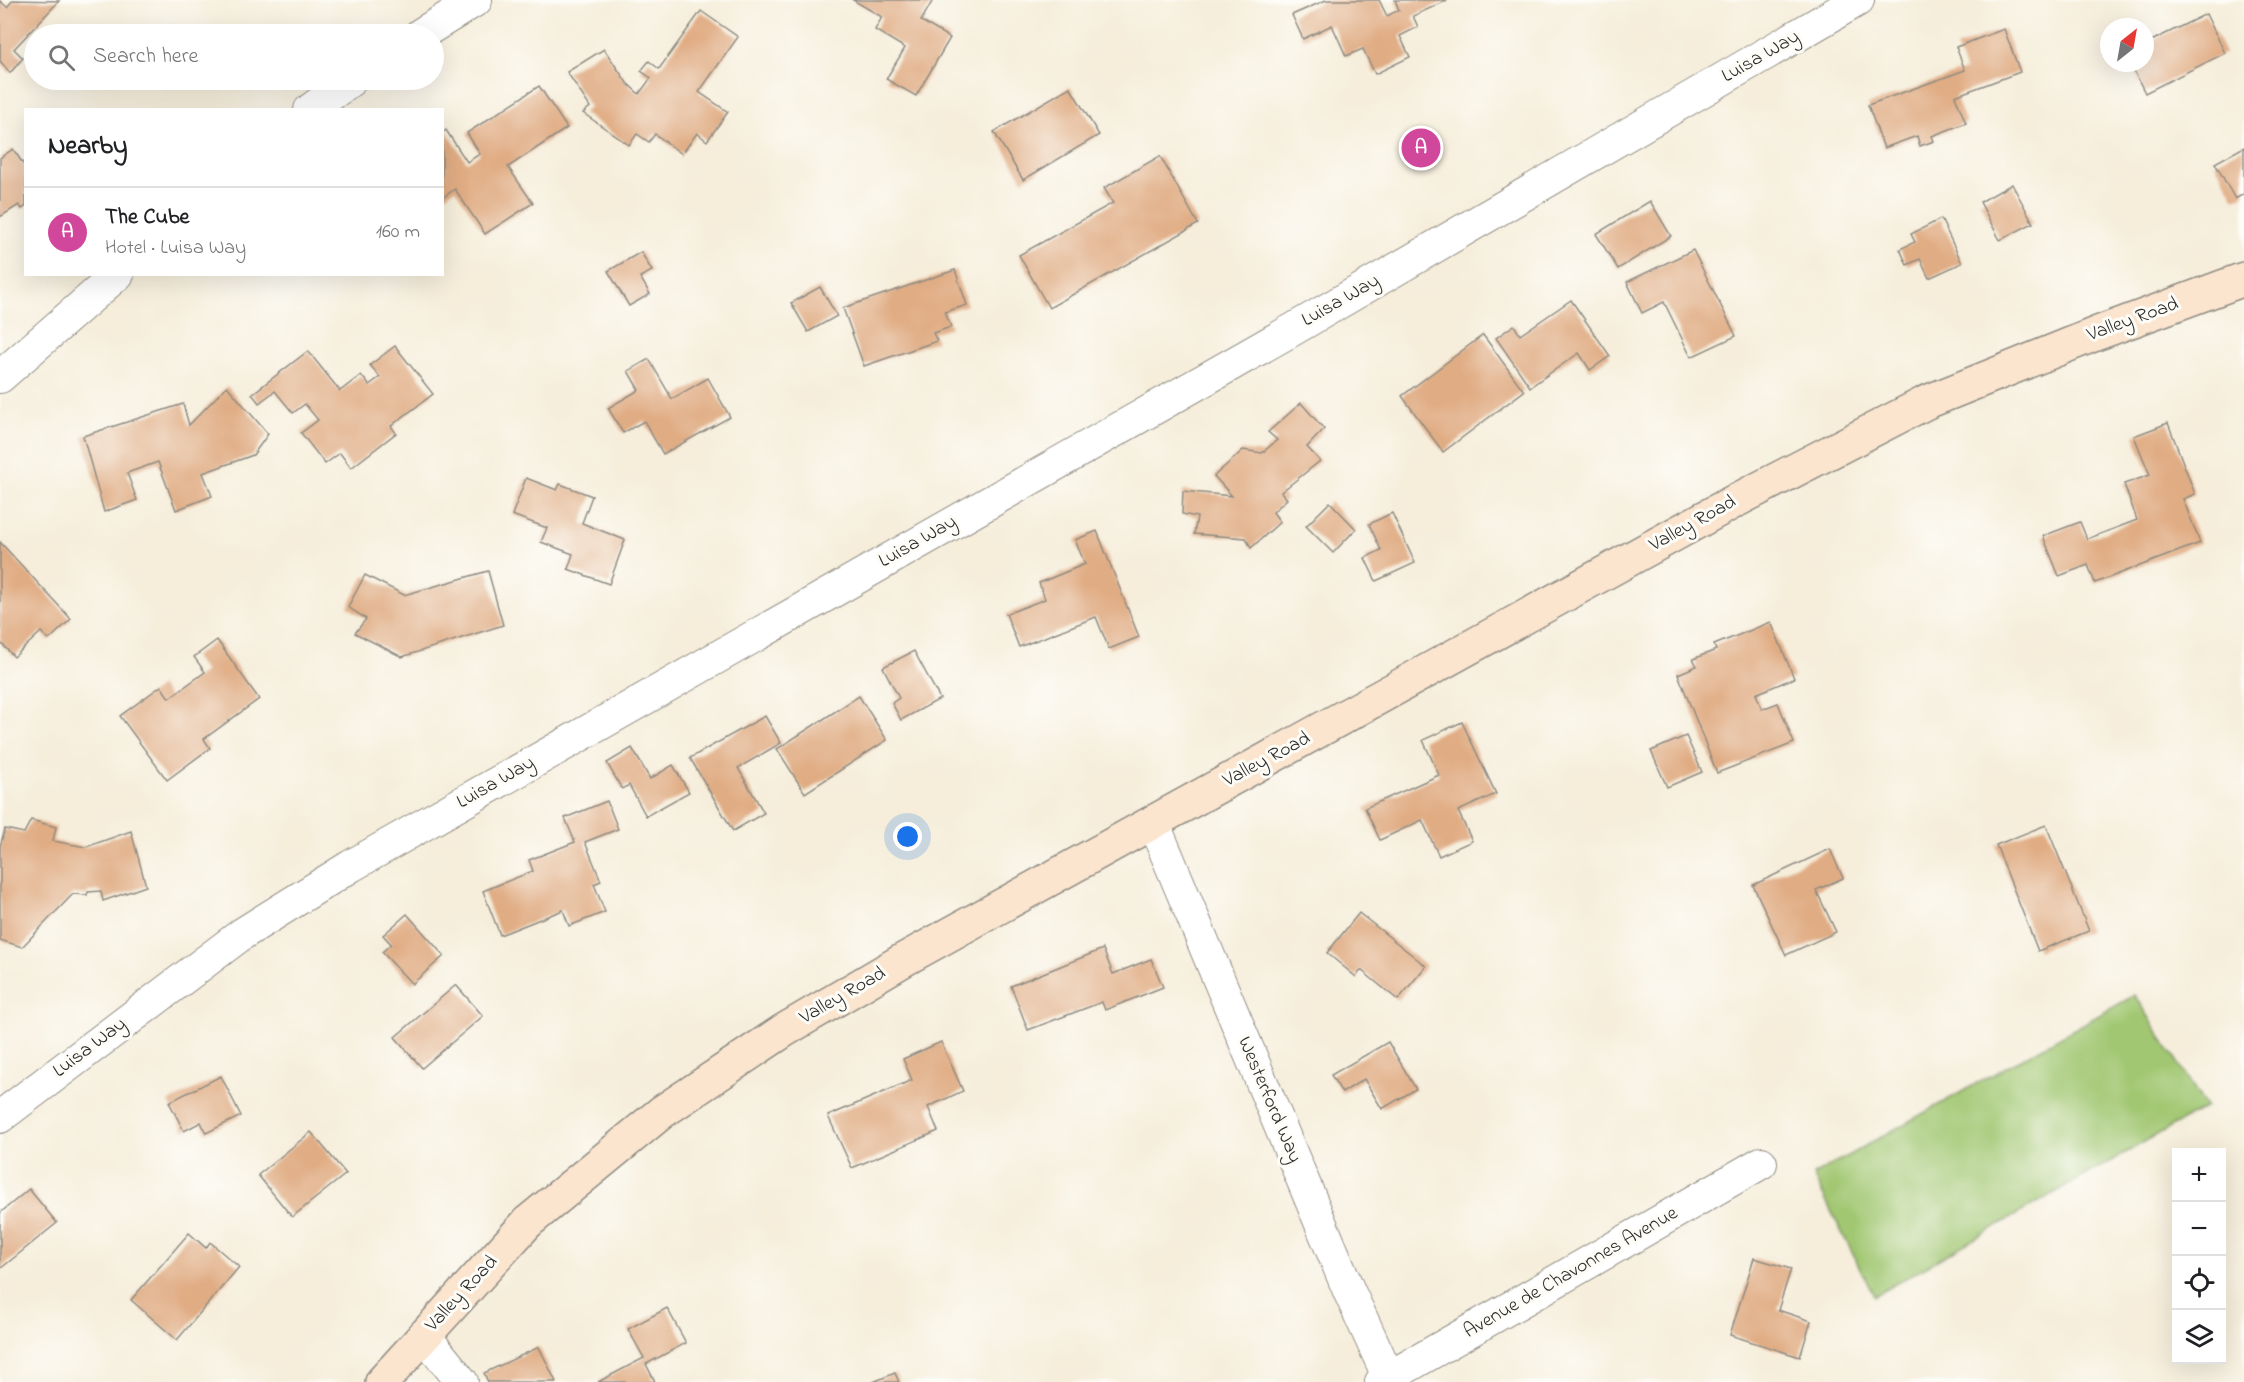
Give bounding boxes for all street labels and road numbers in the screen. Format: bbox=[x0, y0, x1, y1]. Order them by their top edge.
street label: Luisa Way bbox=[1717, 23, 1805, 91]
street label: Luisa Way bbox=[1297, 267, 1385, 335]
street label: Valley Road bbox=[2082, 290, 2183, 350]
street label: Valley Road bbox=[1643, 488, 1742, 560]
street label: Luisa Way bbox=[874, 508, 962, 576]
street label: Valley Road bbox=[1217, 725, 1316, 796]
street label: Luisa Way bbox=[452, 749, 540, 817]
street label: Valley Road bbox=[794, 960, 892, 1033]
street label: Luisa Way bbox=[47, 1011, 133, 1085]
street label: Westerford Way bbox=[1229, 1032, 1309, 1168]
street label: Avenue de Chavonnes Avenue bbox=[1459, 1200, 1684, 1346]
street label: Valley Road bbox=[418, 1249, 505, 1340]

